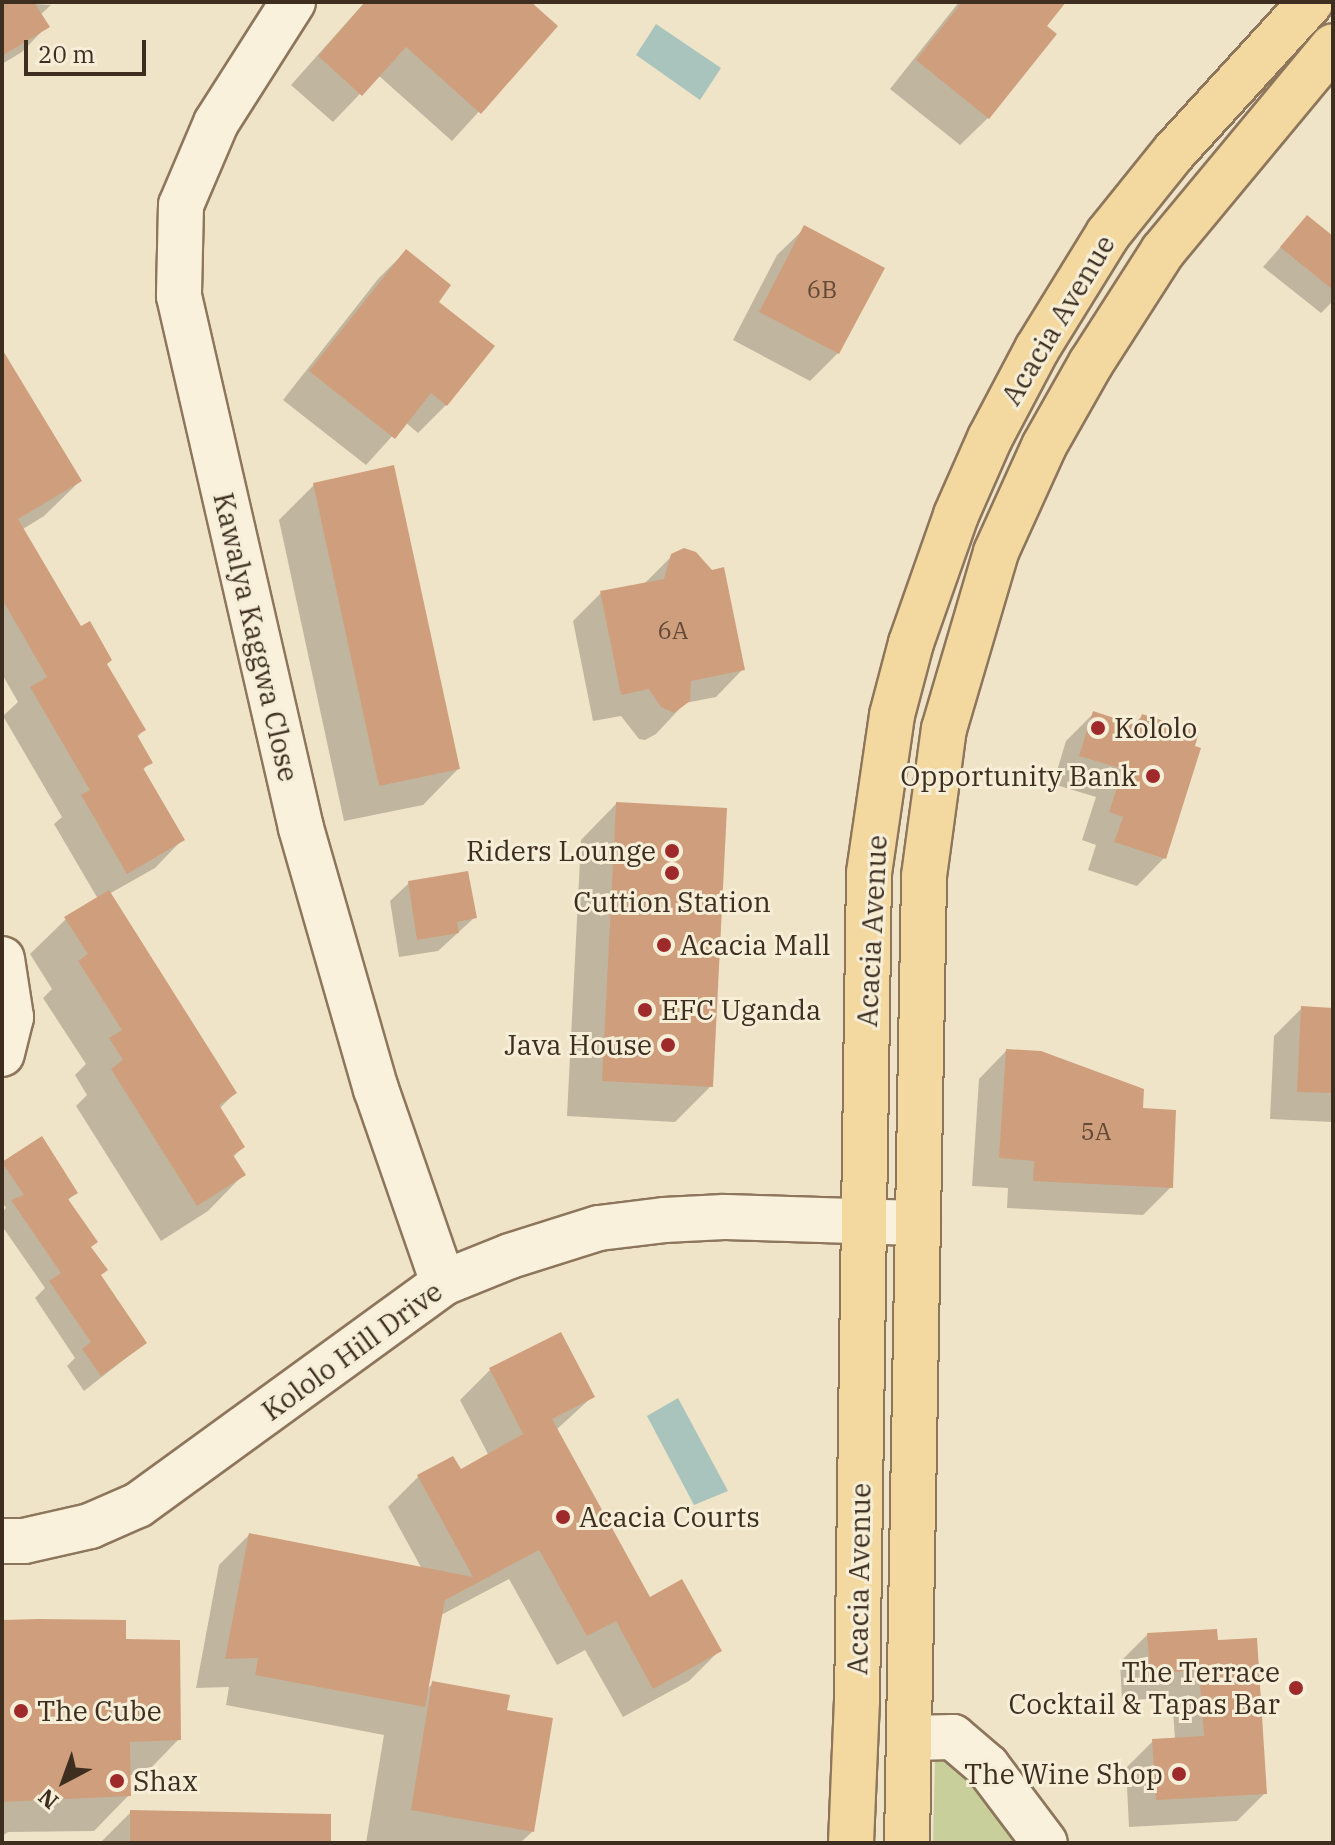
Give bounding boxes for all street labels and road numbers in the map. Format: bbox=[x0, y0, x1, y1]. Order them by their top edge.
street label: Acacia Avenue bbox=[994, 229, 1122, 411]
street label: Kawalya Kaggwa Close bbox=[206, 489, 306, 785]
street label: Acacia Avenue bbox=[850, 834, 894, 1028]
street label: Kololo Hill Drive bbox=[255, 1274, 449, 1428]
street label: Acacia Avenue bbox=[841, 1483, 877, 1675]

